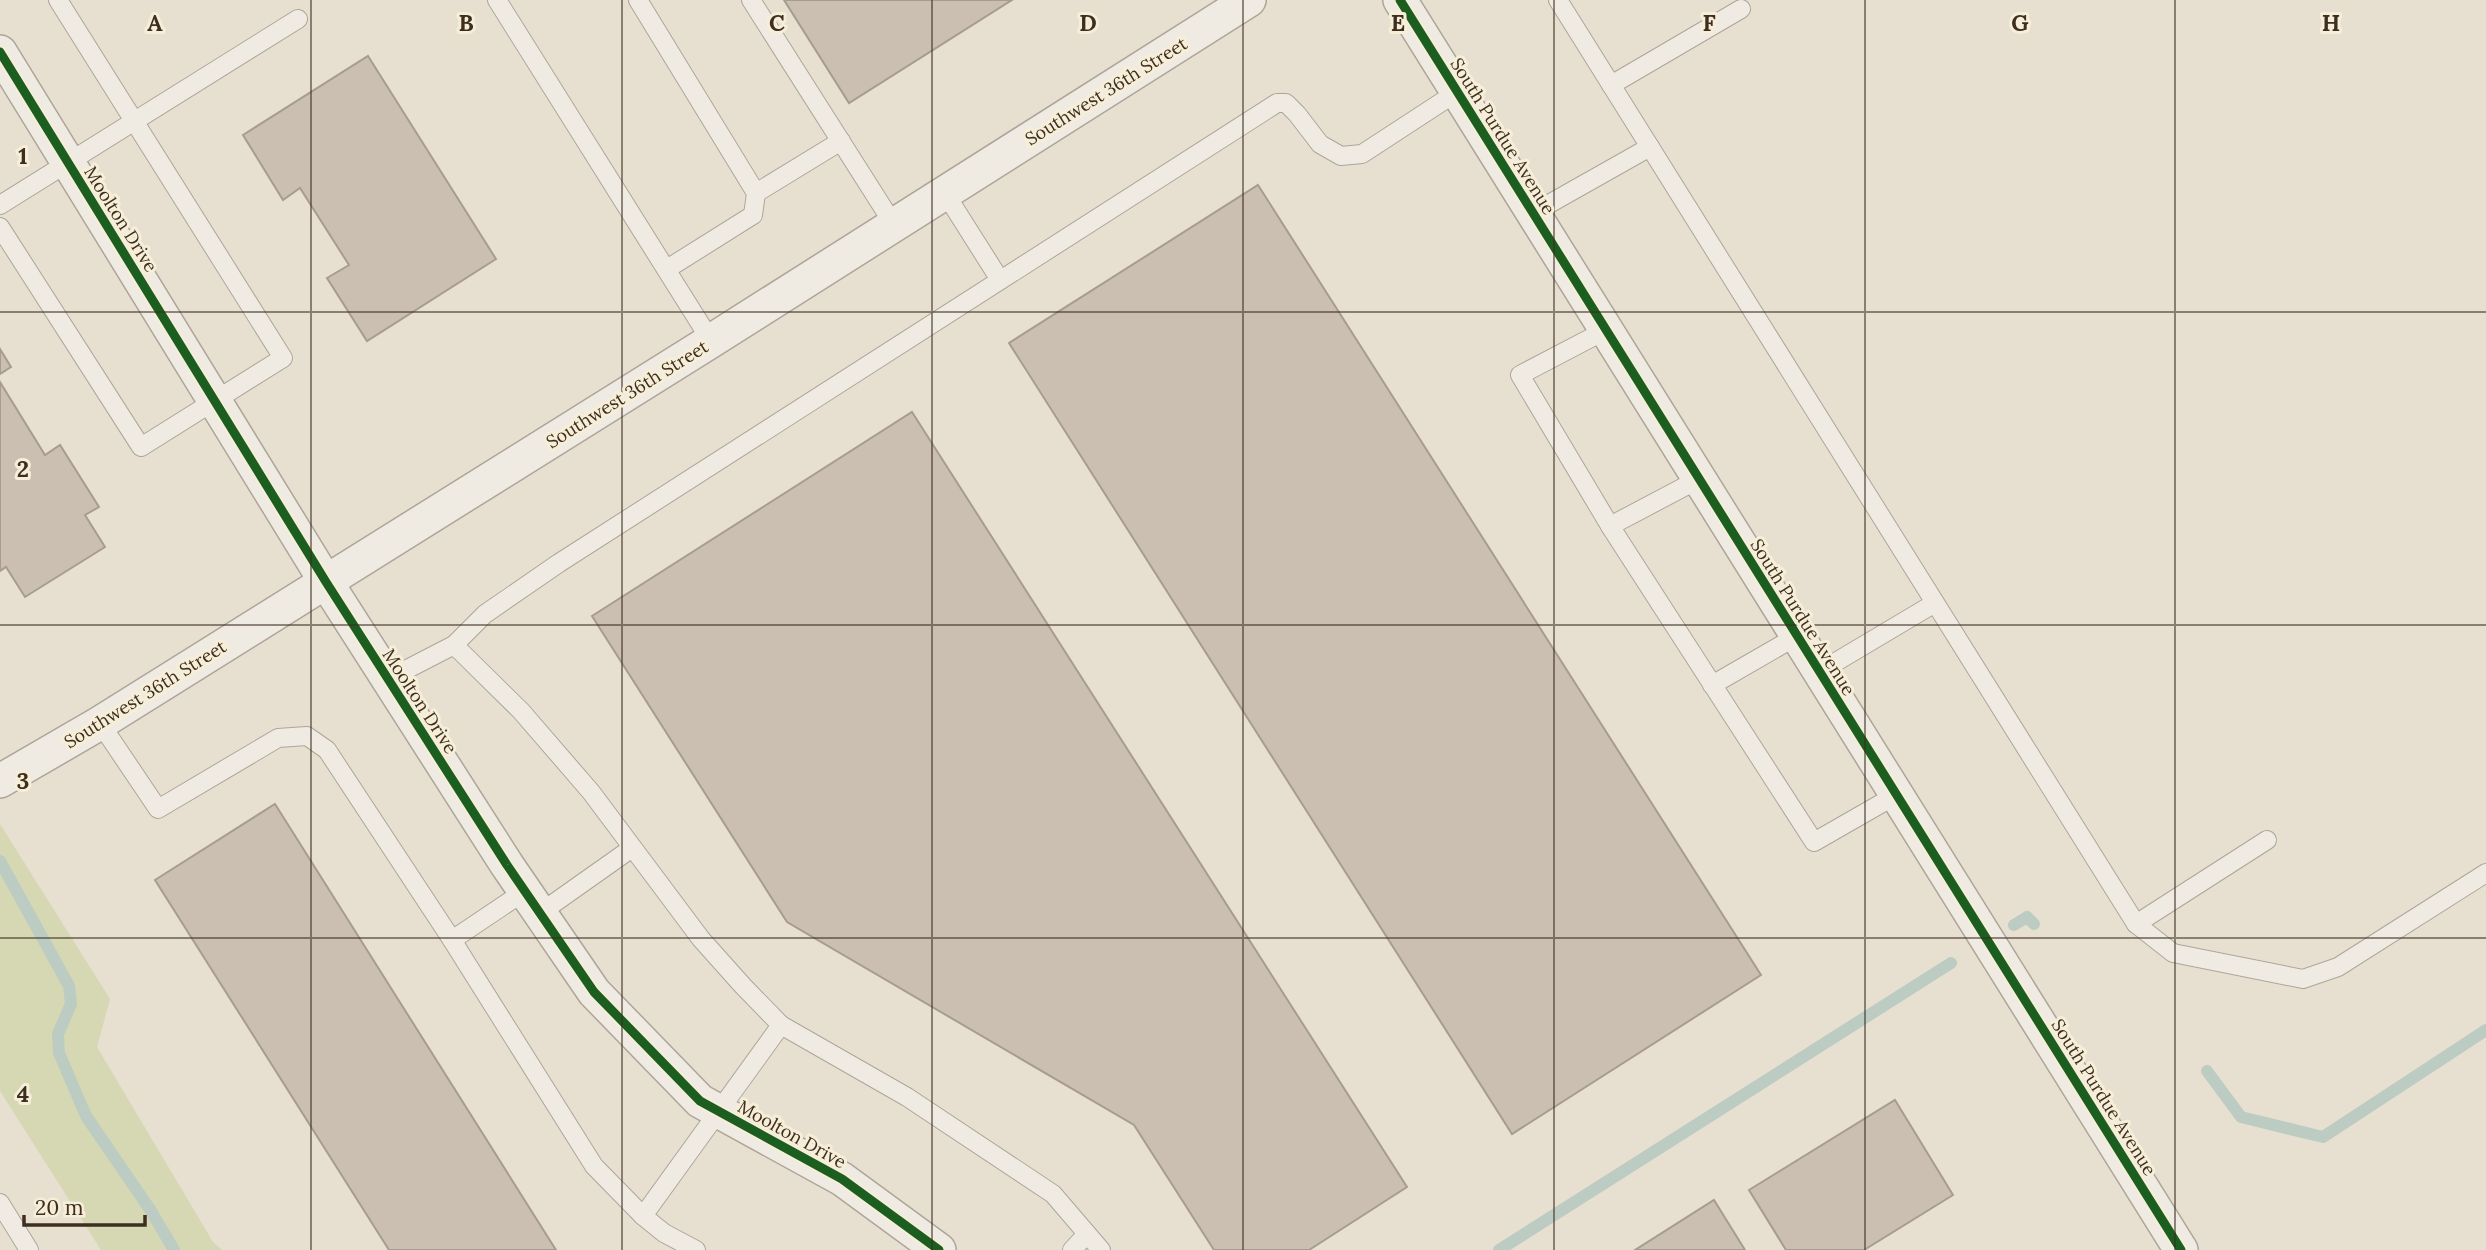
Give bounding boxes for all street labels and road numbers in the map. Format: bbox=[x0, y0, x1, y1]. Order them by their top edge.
street label: Southwest 36th Street bbox=[1021, 32, 1191, 150]
street label: South Purdue Avenue bbox=[1445, 53, 1561, 219]
street label: Moolton Drive bbox=[79, 162, 163, 276]
street label: Southwest 36th Street bbox=[542, 335, 712, 453]
street label: South Purdue Avenue bbox=[1745, 534, 1861, 700]
street label: Southwest 36th Street bbox=[60, 635, 230, 753]
street label: Moolton Drive bbox=[378, 644, 463, 758]
street label: South Purdue Avenue bbox=[2046, 1014, 2162, 1180]
street label: Moolton Drive bbox=[734, 1095, 850, 1173]

